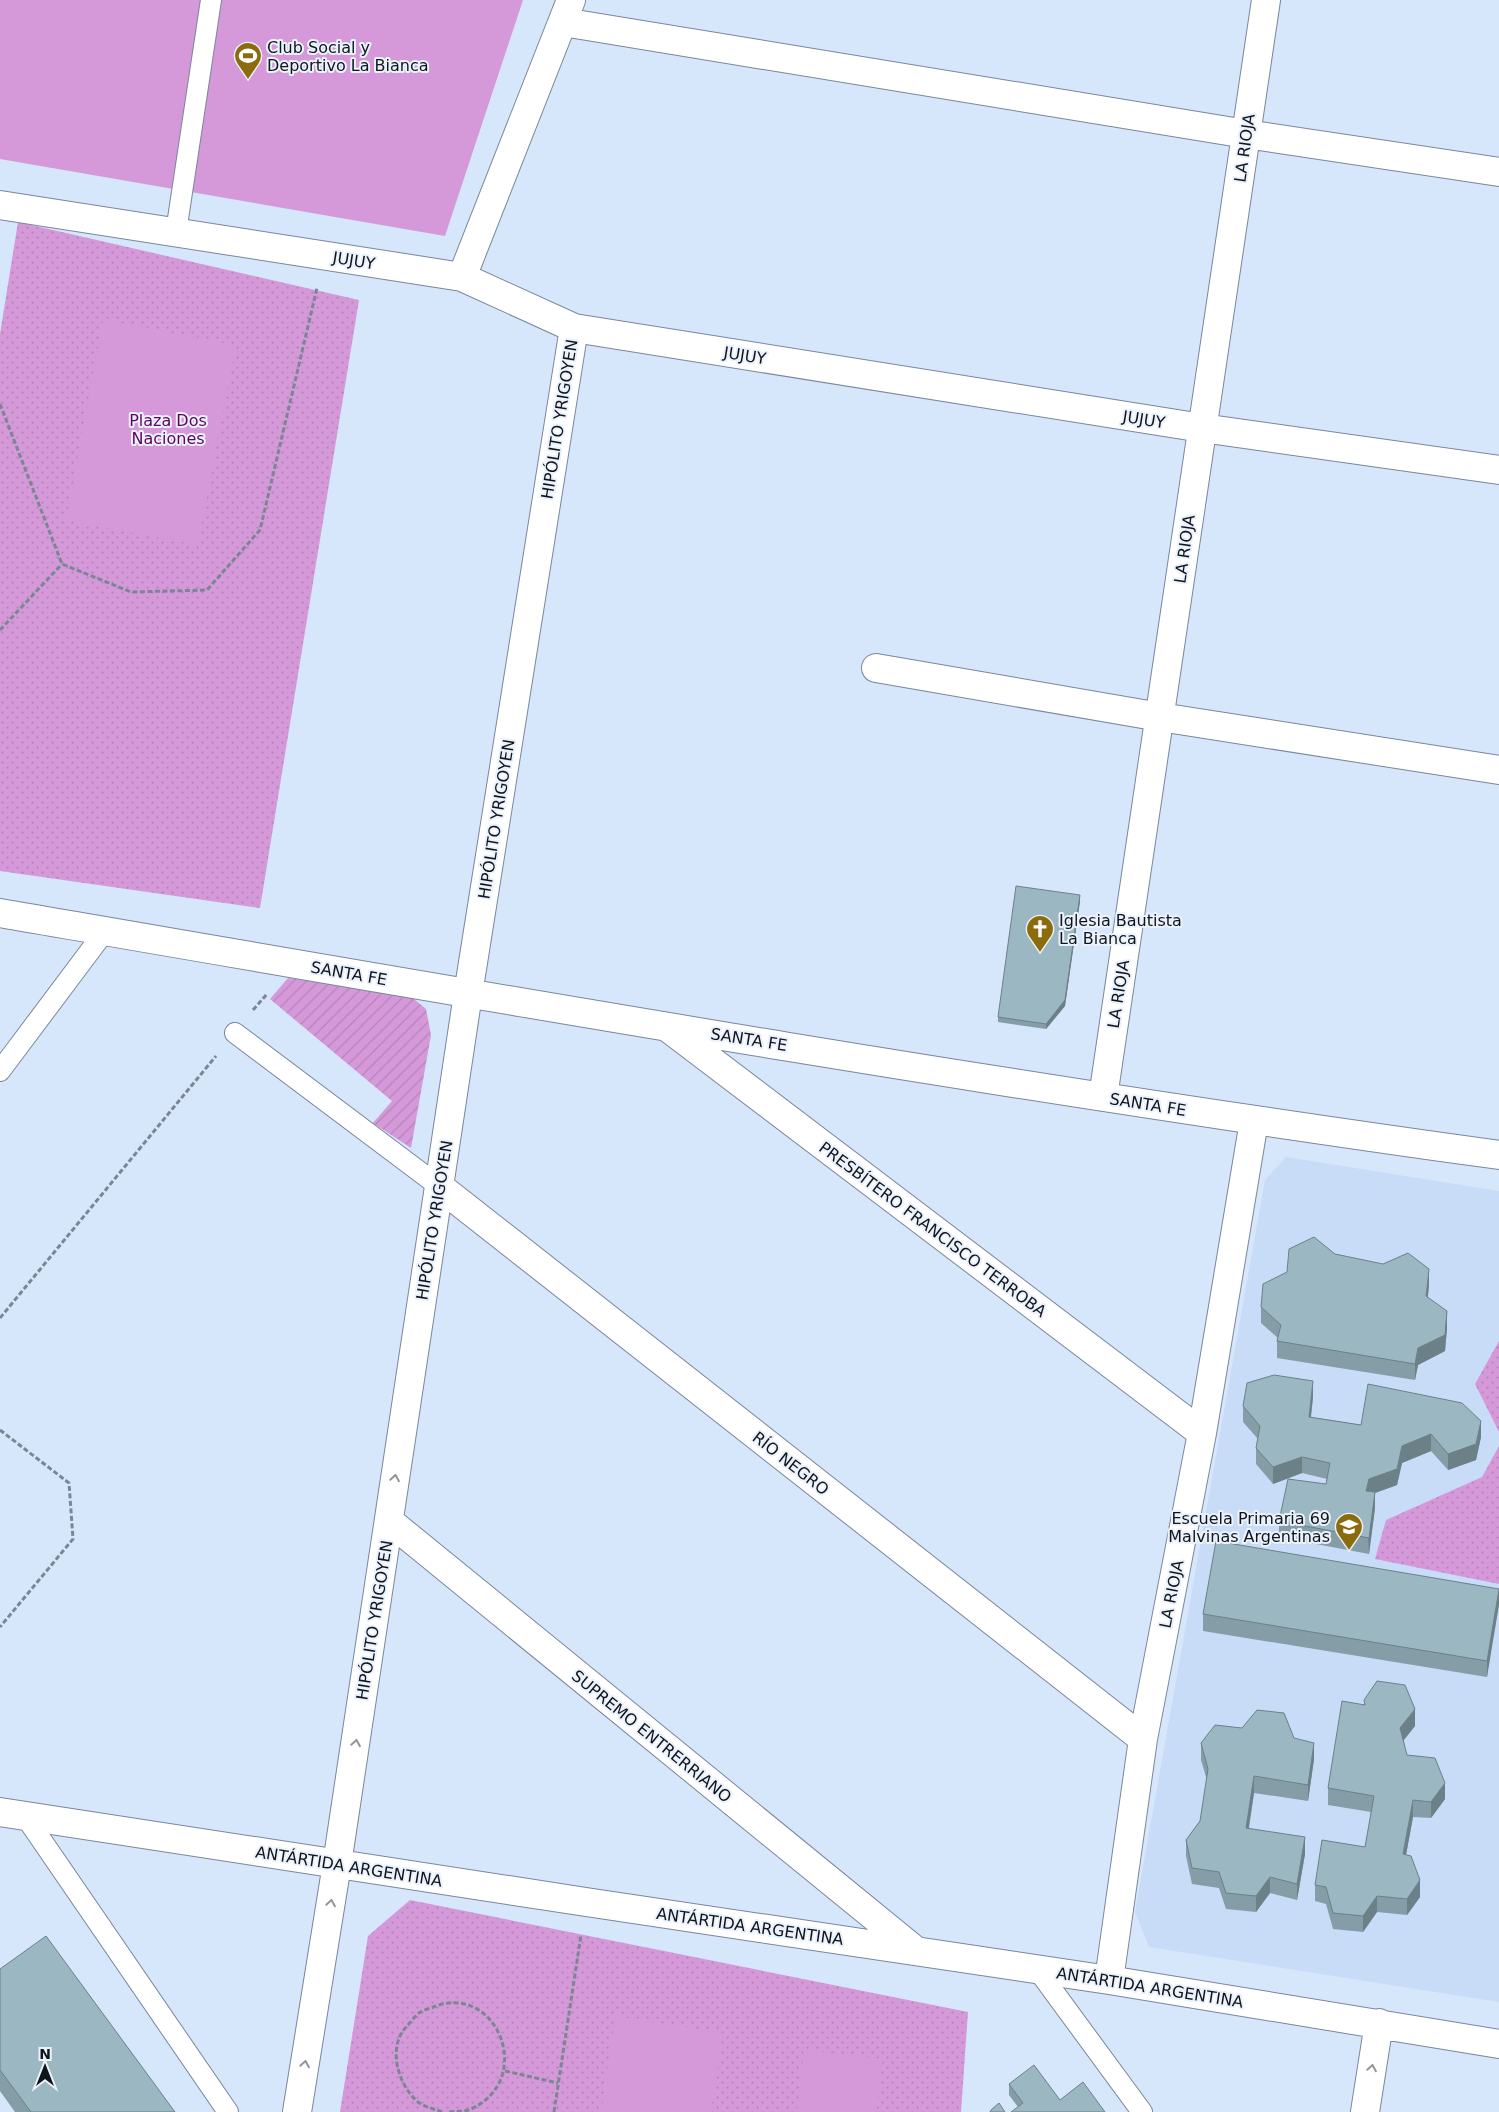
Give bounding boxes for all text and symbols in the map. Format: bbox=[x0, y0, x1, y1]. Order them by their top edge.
place label: Club Social y Deportivo La Bianca bbox=[267, 38, 429, 75]
sports icon: Club Social y Deportivo La Bianca bbox=[233, 41, 263, 80]
street label: LA RIOJA bbox=[1230, 112, 1259, 184]
street label: JUJUY bbox=[330, 248, 377, 273]
street label: HIPÓLITO YRIGOYEN bbox=[537, 338, 582, 500]
street label: JUJUY bbox=[721, 343, 768, 368]
street label: JUJUY bbox=[1120, 407, 1167, 432]
park label: Plaza Dos Naciones bbox=[129, 411, 207, 448]
street label: LA RIOJA bbox=[1170, 513, 1199, 585]
street label: HIPÓLITO YRIGOYEN bbox=[474, 738, 519, 900]
place label: Iglesia Bautista La Bianca bbox=[1059, 911, 1182, 948]
church icon: Iglesia Bautista La Bianca bbox=[1025, 914, 1055, 953]
street label: SANTA FE bbox=[309, 957, 389, 990]
street label: LA RIOJA bbox=[1104, 958, 1133, 1030]
street label: SANTA FE bbox=[709, 1024, 789, 1055]
street label: SANTA FE bbox=[1108, 1089, 1188, 1120]
street label: PRESBÍTERO FRANCISCO TERROBA bbox=[815, 1138, 1050, 1321]
street label: HIPÓLITO YRIGOYEN bbox=[412, 1139, 457, 1301]
street label: RÍO NEGRO bbox=[749, 1428, 833, 1499]
one-way arrow bbox=[390, 1474, 400, 1483]
place label: Escuela Primaria 69 Malvinas Argentinas bbox=[1168, 1509, 1330, 1546]
school or university icon: Escuela Primaria 69 Malvinas Argentinas bbox=[1334, 1512, 1364, 1551]
street label: HIPÓLITO YRIGOYEN bbox=[352, 1539, 397, 1701]
street label: LA RIOJA bbox=[1156, 1558, 1187, 1630]
street label: SUPREMO ENTRERRIANO bbox=[568, 1666, 735, 1807]
one-way arrow bbox=[350, 1738, 360, 1747]
street label: ANTÁRTIDA ARGENTINA bbox=[254, 1842, 444, 1891]
one-way arrow bbox=[325, 1899, 336, 1907]
street label: ANTÁRTIDA ARGENTINA bbox=[655, 1904, 845, 1949]
street label: ANTÁRTIDA ARGENTINA bbox=[1055, 1963, 1245, 2012]
north arrow bbox=[20, 2042, 70, 2092]
text: N bbox=[39, 2046, 51, 2062]
one-way arrow bbox=[299, 2060, 310, 2068]
one-way arrow bbox=[1366, 2063, 1377, 2071]

